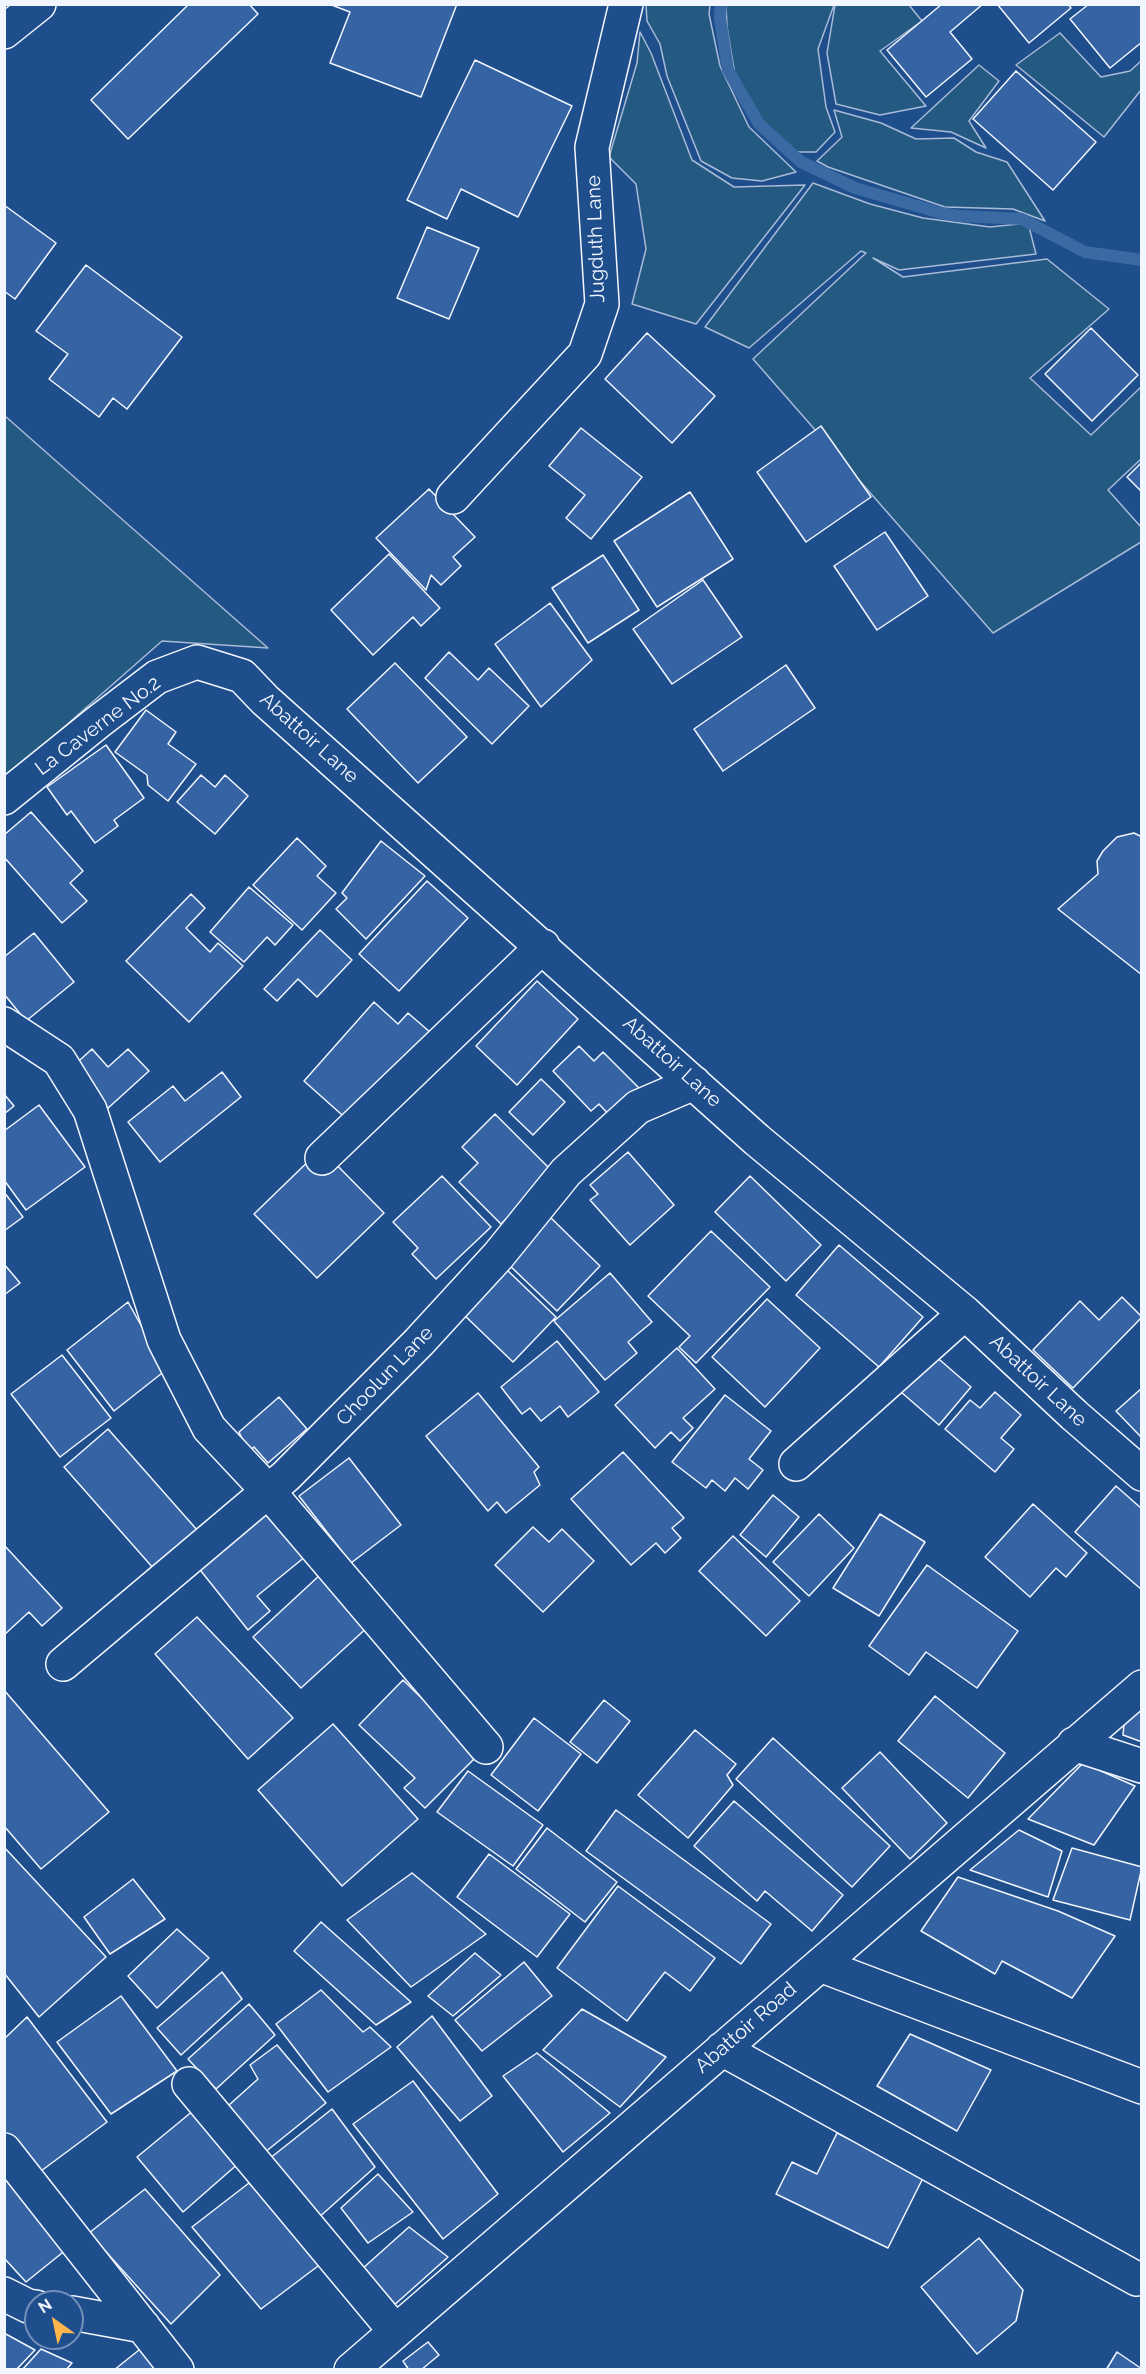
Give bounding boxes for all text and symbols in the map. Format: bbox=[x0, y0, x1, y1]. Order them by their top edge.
street label: Jugduth Lane bbox=[582, 175, 610, 303]
street label: La Caverne No.2 bbox=[31, 671, 165, 781]
street label: Abattoir Lane bbox=[255, 688, 363, 788]
street label: Abattoir Lane bbox=[618, 1012, 726, 1112]
street label: Choolun Lane bbox=[331, 1321, 439, 1431]
street label: Abattoir Lane bbox=[984, 1330, 1092, 1432]
street label: Abattoir Road bbox=[690, 1978, 802, 2078]
north arrow bbox=[24, 2290, 84, 2350]
text: N bbox=[35, 2295, 55, 2317]

